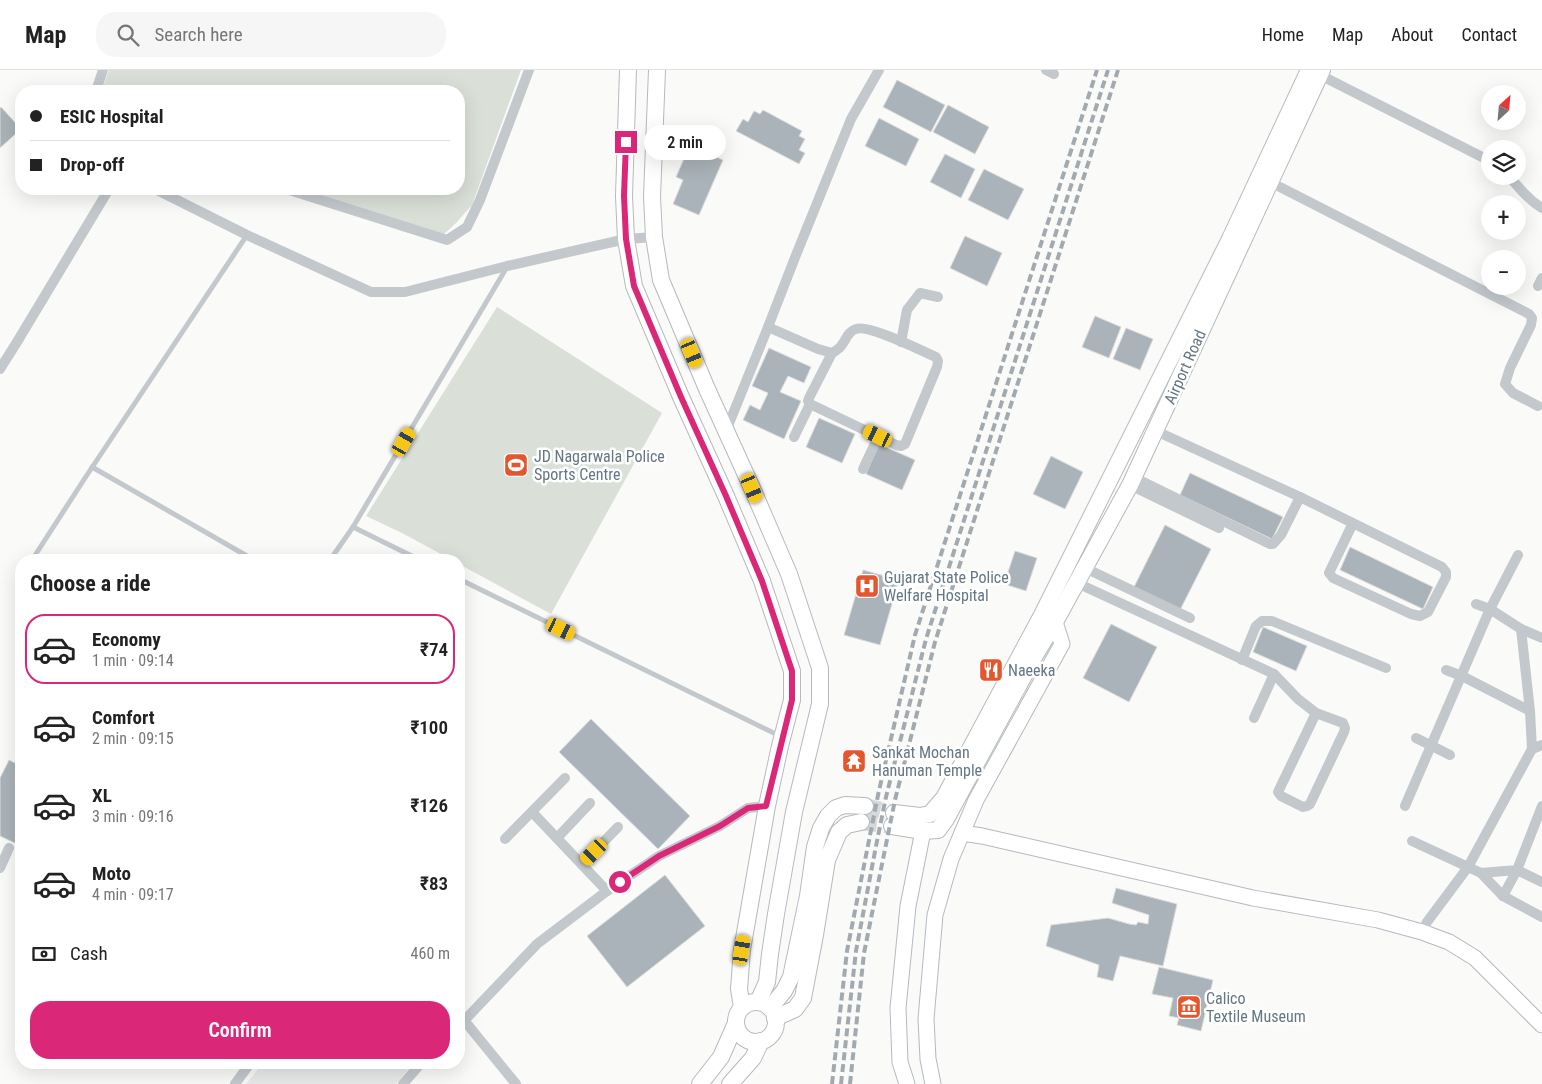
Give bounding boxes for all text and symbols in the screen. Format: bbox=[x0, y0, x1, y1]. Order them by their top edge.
search box bbox=[96, 12, 446, 57]
text: Map bbox=[25, 21, 66, 49]
icon: search bbox=[114, 21, 142, 49]
text: Search here bbox=[154, 23, 243, 46]
text: Home bbox=[1262, 24, 1304, 45]
text: Map bbox=[1332, 24, 1363, 45]
text: About bbox=[1391, 24, 1433, 45]
text: Contact bbox=[1461, 24, 1517, 45]
north arrow bbox=[1481, 85, 1526, 130]
map controls bbox=[1481, 85, 1526, 295]
text: ESIC Hospital bbox=[60, 105, 163, 128]
callout: 2 min bbox=[644, 124, 726, 160]
route end bbox=[615, 131, 637, 153]
text: 2 min bbox=[667, 133, 703, 152]
button: layers bbox=[1481, 140, 1526, 185]
text: Drop-off bbox=[60, 153, 124, 176]
button: + bbox=[1481, 195, 1526, 240]
button: − bbox=[1481, 250, 1526, 295]
street label: Airport Road bbox=[1160, 327, 1210, 407]
car bbox=[679, 336, 704, 370]
car bbox=[861, 423, 894, 449]
car bbox=[390, 425, 417, 459]
place label: JD Nagarwala Police Sports Centre bbox=[534, 447, 665, 484]
sports icon: JD Nagarwala Police Sports Centre bbox=[503, 452, 529, 478]
car bbox=[739, 471, 764, 505]
place label: Gujarat State Police Welfare Hospital bbox=[884, 568, 1009, 605]
text: Choose a ride bbox=[30, 571, 151, 596]
hospital icon: Gujarat State Police Welfare Hospital bbox=[854, 573, 880, 599]
car bbox=[544, 616, 577, 642]
icon: car bbox=[32, 627, 77, 672]
text: Economy bbox=[92, 628, 161, 651]
text: ₹74 bbox=[420, 638, 448, 661]
text: 1 min · 09:14 bbox=[92, 651, 174, 670]
restaurant icon: Naeeka bbox=[978, 657, 1004, 683]
place label: Naeeka bbox=[1008, 661, 1055, 680]
icon: car bbox=[32, 705, 77, 750]
text: Comfort bbox=[92, 706, 155, 729]
text: ₹100 bbox=[410, 716, 448, 739]
text: 2 min · 09:15 bbox=[92, 729, 174, 748]
place label: Sankat Mochan Hanuman Temple bbox=[872, 743, 982, 780]
temple icon: Sankat Mochan Hanuman Temple bbox=[841, 748, 867, 774]
icon: car bbox=[32, 783, 77, 828]
text: XL bbox=[92, 784, 112, 807]
text: ₹126 bbox=[410, 794, 448, 817]
text: 3 min · 09:16 bbox=[92, 807, 174, 826]
car bbox=[578, 836, 609, 868]
icon: car bbox=[32, 861, 77, 906]
text: Moto bbox=[92, 862, 131, 885]
route start bbox=[609, 871, 631, 893]
text: ₹83 bbox=[420, 872, 448, 895]
text: 4 min · 09:17 bbox=[92, 885, 174, 904]
car bbox=[732, 934, 751, 966]
icon: cash bbox=[30, 940, 58, 968]
text: Cash bbox=[70, 942, 108, 965]
text: 460 m bbox=[411, 944, 450, 963]
place label: Calico Textile Museum bbox=[1206, 989, 1306, 1026]
museum icon: Calico Textile Museum bbox=[1176, 994, 1202, 1020]
button: Confirm bbox=[30, 1001, 450, 1059]

